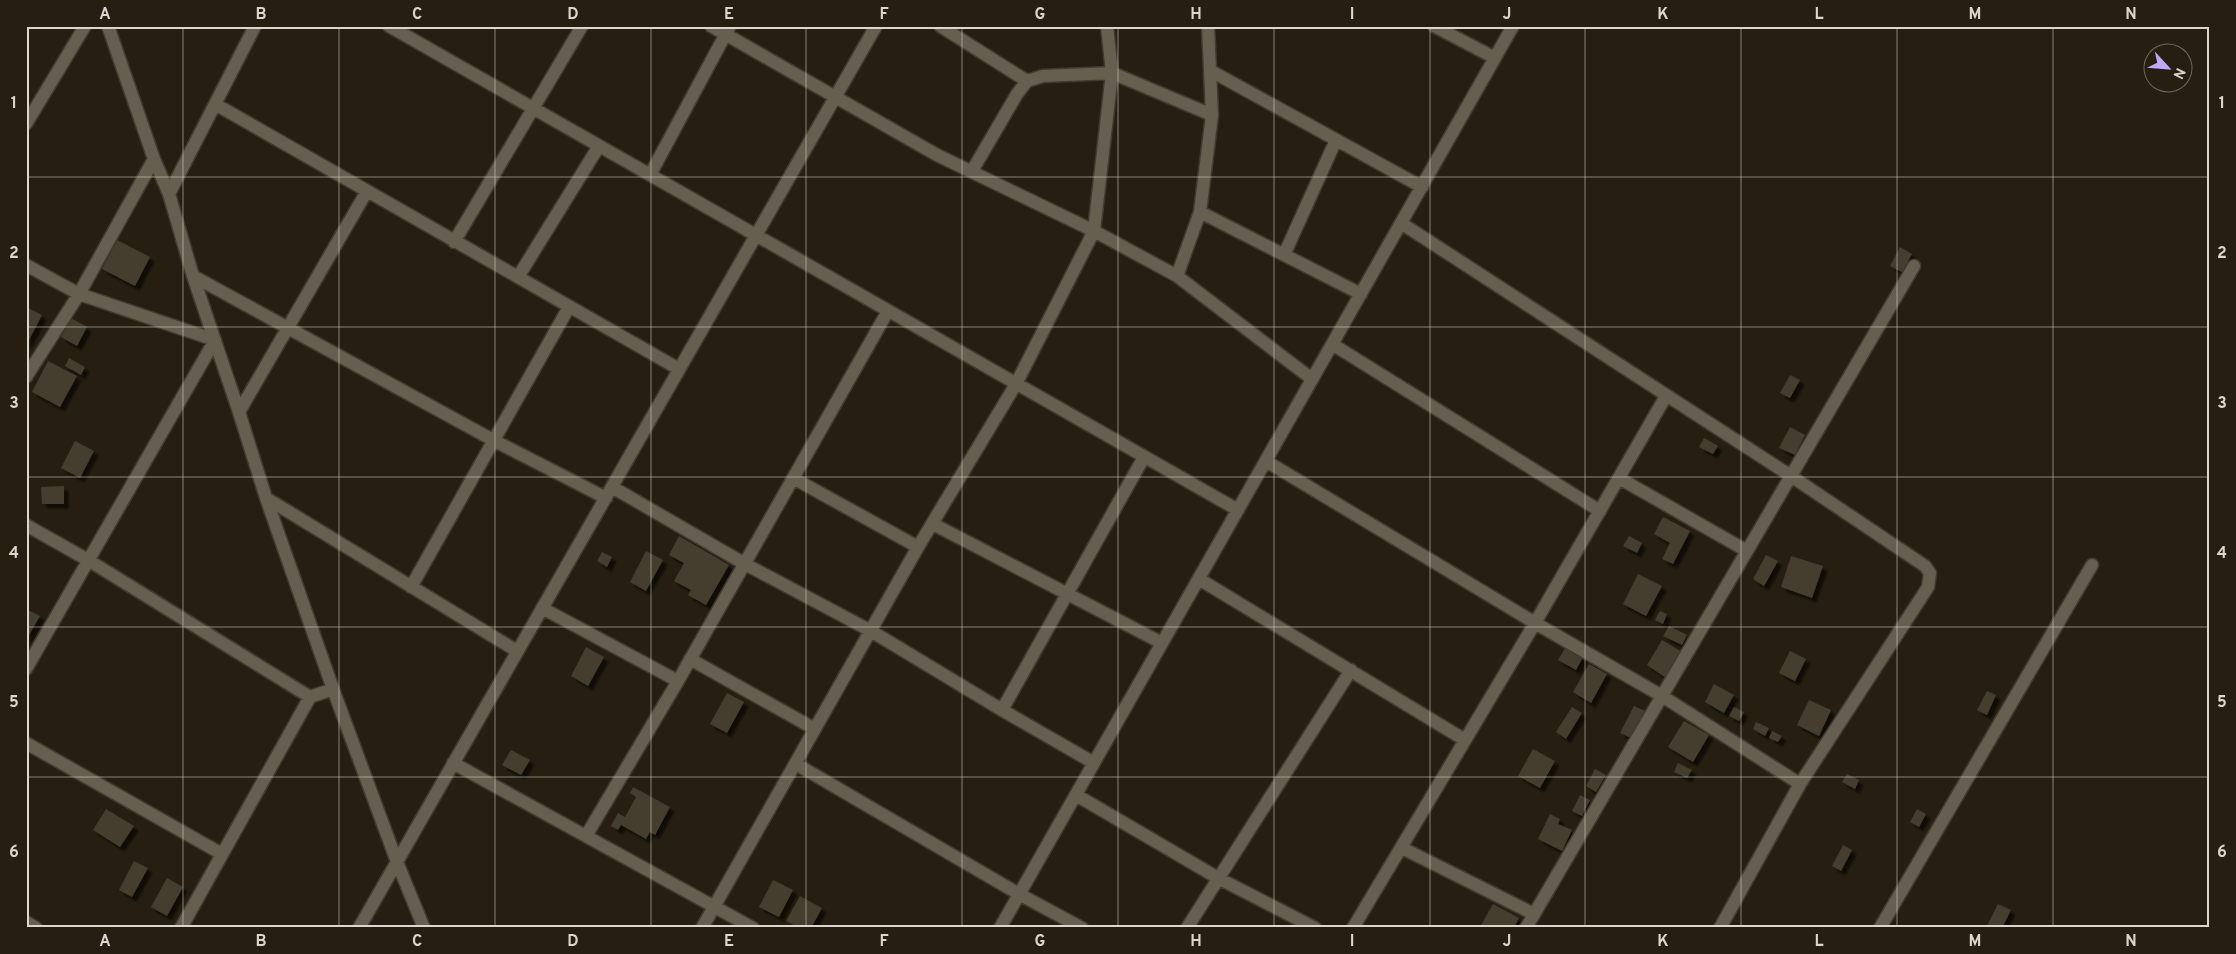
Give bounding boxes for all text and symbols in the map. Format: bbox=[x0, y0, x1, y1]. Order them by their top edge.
text: A bbox=[99, 5, 111, 25]
text: B bbox=[255, 5, 267, 25]
text: C bbox=[412, 5, 422, 25]
text: D bbox=[567, 5, 579, 25]
text: E bbox=[724, 5, 734, 25]
text: F bbox=[879, 5, 889, 25]
text: G bbox=[1035, 5, 1045, 25]
text: H bbox=[1190, 5, 1202, 25]
text: I bbox=[1350, 5, 1354, 25]
text: J bbox=[1503, 5, 1511, 25]
text: K bbox=[1657, 5, 1669, 25]
text: L bbox=[1814, 5, 1824, 25]
text: M bbox=[1969, 5, 1981, 25]
text: N bbox=[2125, 5, 2137, 25]
north arrow bbox=[2144, 42, 2194, 92]
text: N bbox=[2168, 65, 2188, 81]
text: 1 bbox=[11, 94, 17, 114]
text: 1 bbox=[2219, 94, 2225, 114]
text: 2 bbox=[9, 244, 19, 264]
text: 2 bbox=[2217, 244, 2227, 264]
text: 3 bbox=[9, 394, 19, 414]
text: 3 bbox=[2217, 394, 2227, 414]
text: 4 bbox=[9, 544, 19, 564]
text: 4 bbox=[2217, 544, 2227, 564]
text: 5 bbox=[9, 693, 19, 713]
text: 5 bbox=[2217, 693, 2227, 713]
text: 6 bbox=[9, 843, 19, 863]
text: 6 bbox=[2217, 843, 2227, 863]
text: A bbox=[99, 932, 111, 952]
text: B bbox=[255, 932, 267, 952]
text: C bbox=[412, 932, 422, 952]
text: D bbox=[567, 932, 579, 952]
text: E bbox=[724, 932, 734, 952]
text: F bbox=[879, 932, 889, 952]
text: G bbox=[1035, 932, 1045, 952]
text: H bbox=[1190, 932, 1202, 952]
text: I bbox=[1350, 932, 1354, 952]
text: J bbox=[1503, 932, 1511, 952]
text: K bbox=[1657, 932, 1669, 952]
text: L bbox=[1814, 932, 1824, 952]
text: M bbox=[1969, 932, 1981, 952]
text: N bbox=[2125, 932, 2137, 952]

